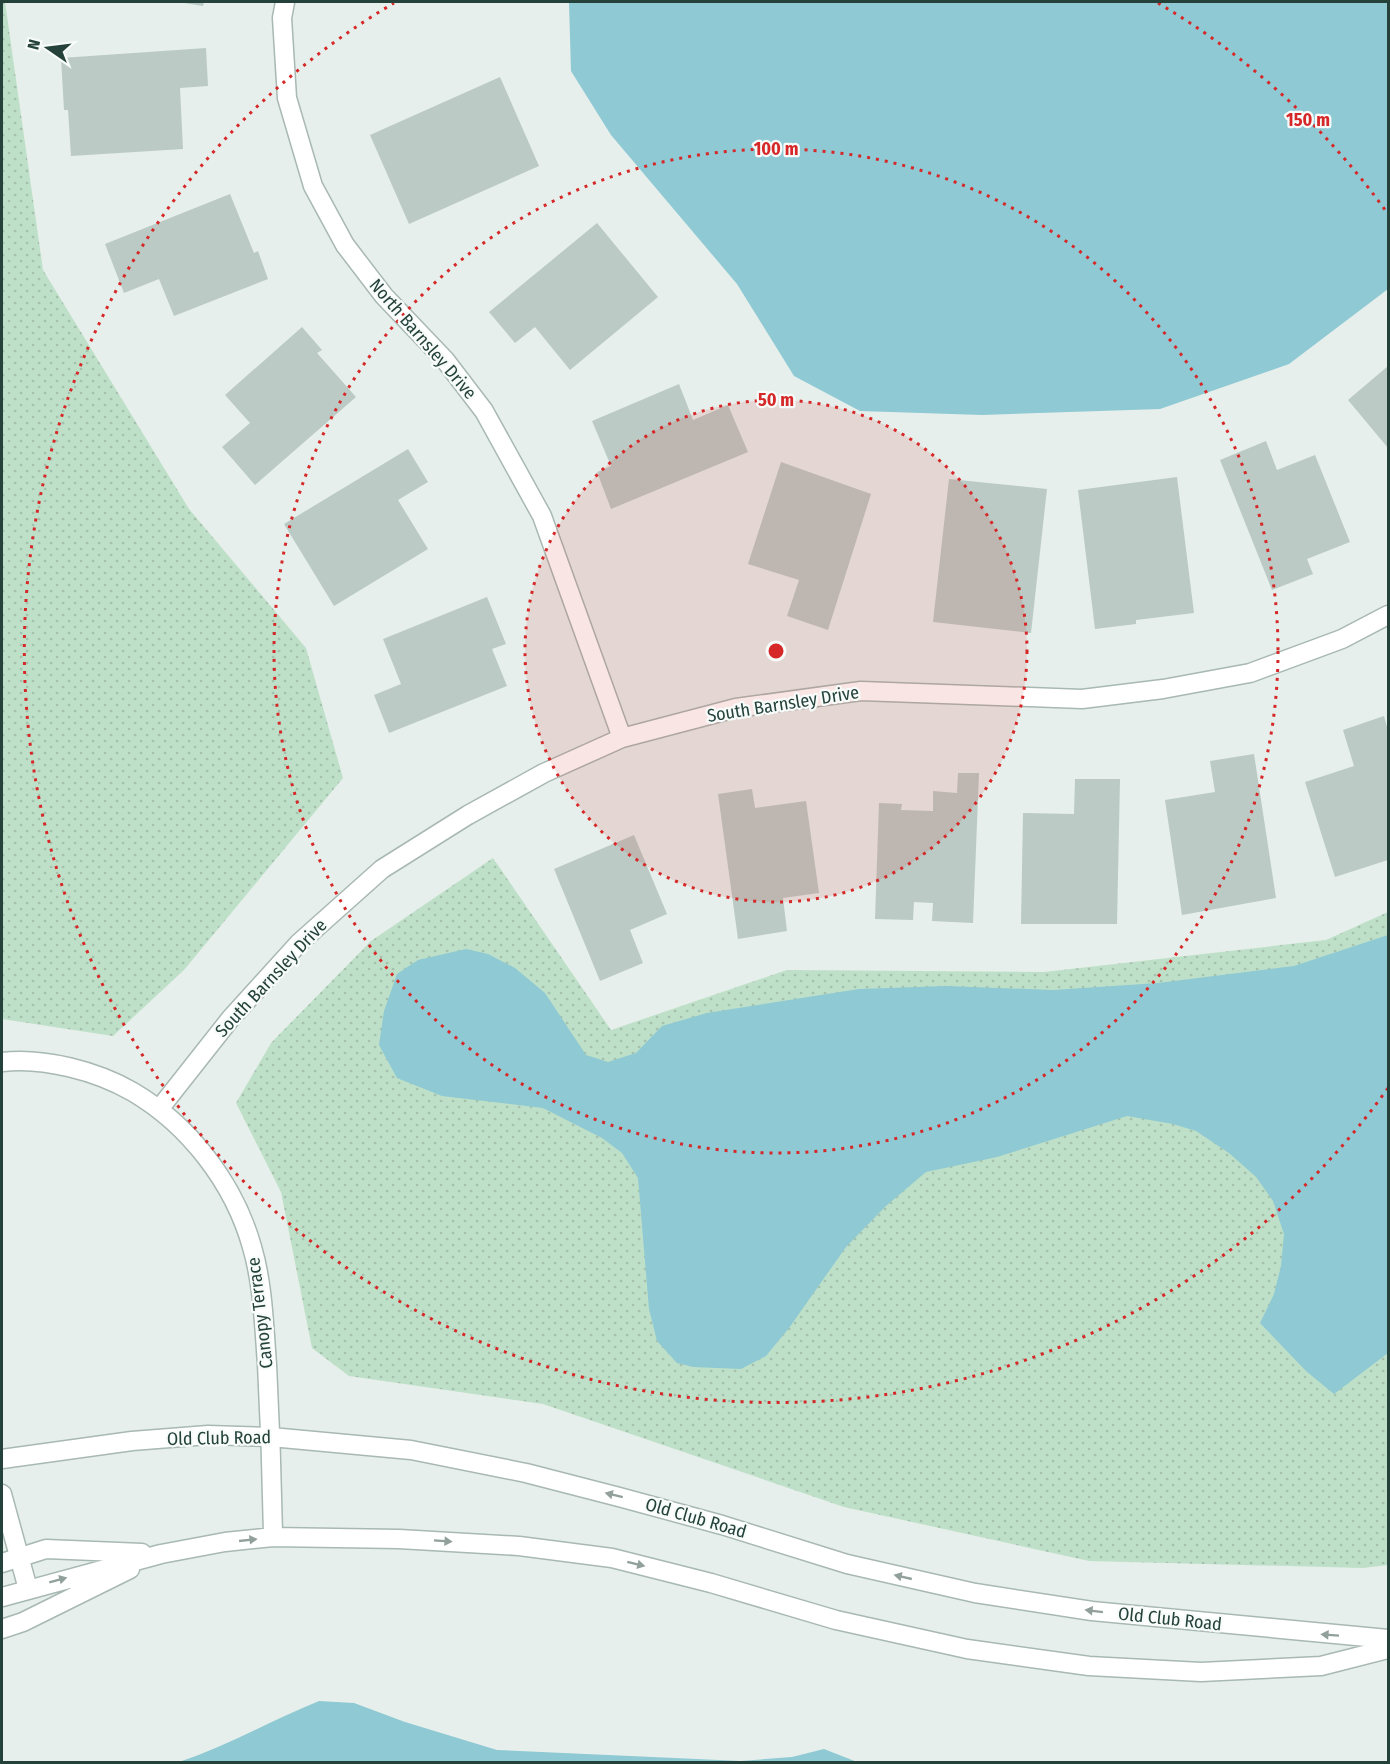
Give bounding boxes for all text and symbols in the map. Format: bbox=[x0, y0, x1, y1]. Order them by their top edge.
north arrow bbox=[18, 18, 78, 78]
text: N bbox=[24, 38, 44, 51]
text: 150 m bbox=[1286, 109, 1330, 131]
text: 100 m bbox=[754, 138, 798, 160]
street label: North Barnsley Drive bbox=[365, 274, 481, 404]
text: 50 m bbox=[758, 389, 794, 411]
centre of rings bbox=[766, 641, 786, 661]
street label: South Barnsley Drive bbox=[706, 681, 861, 727]
street label: South Barnsley Drive bbox=[211, 914, 331, 1042]
street label: Canopy Terrace bbox=[242, 1256, 278, 1370]
street label: Old Club Road bbox=[167, 1426, 271, 1450]
one-way arrow bbox=[605, 1490, 623, 1500]
street label: Old Club Road bbox=[643, 1493, 749, 1543]
one-way arrow bbox=[239, 1535, 258, 1545]
one-way arrow bbox=[433, 1537, 452, 1546]
one-way arrow bbox=[627, 1560, 645, 1570]
one-way arrow bbox=[893, 1571, 912, 1581]
one-way arrow bbox=[49, 1575, 67, 1584]
street label: Old Club Road bbox=[1117, 1603, 1223, 1635]
one-way arrow bbox=[1085, 1606, 1104, 1616]
one-way arrow bbox=[1321, 1630, 1340, 1640]

